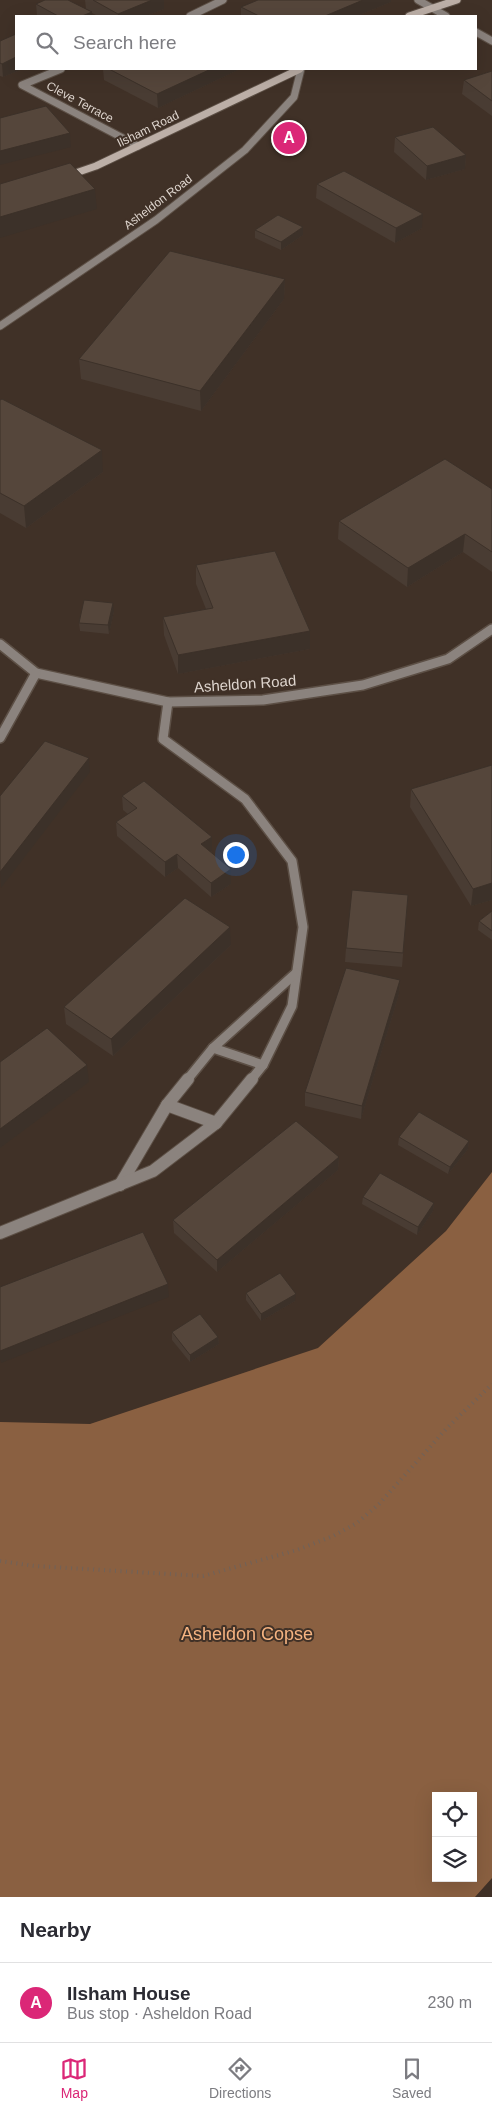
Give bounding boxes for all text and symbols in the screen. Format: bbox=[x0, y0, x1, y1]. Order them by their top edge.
search box bbox=[15, 15, 477, 70]
icon: search bbox=[33, 29, 61, 57]
text: Search here bbox=[73, 32, 177, 53]
street label: Cleve Terrace bbox=[44, 78, 116, 126]
street label: Ilsham Road bbox=[115, 108, 181, 150]
pin: A bbox=[273, 119, 305, 157]
street label: Asheldon Road bbox=[121, 172, 195, 232]
street label: Asheldon Road bbox=[193, 671, 297, 696]
your location bbox=[223, 842, 249, 868]
park label: Asheldon Copse bbox=[181, 1624, 313, 1644]
map controls bbox=[432, 1792, 477, 1882]
button: locate bbox=[432, 1792, 477, 1837]
button: layers bbox=[432, 1837, 477, 1882]
text: Nearby bbox=[20, 1918, 91, 1941]
text: Ilsham House bbox=[67, 1983, 191, 2004]
text: A bbox=[30, 1994, 42, 2011]
text: 230 m bbox=[428, 1994, 472, 2011]
text: Bus stop · Asheldon Road bbox=[67, 2005, 252, 2022]
tab: Map bbox=[60, 2055, 88, 2101]
tab: Directions bbox=[209, 2055, 271, 2101]
tab: Saved bbox=[392, 2055, 432, 2101]

